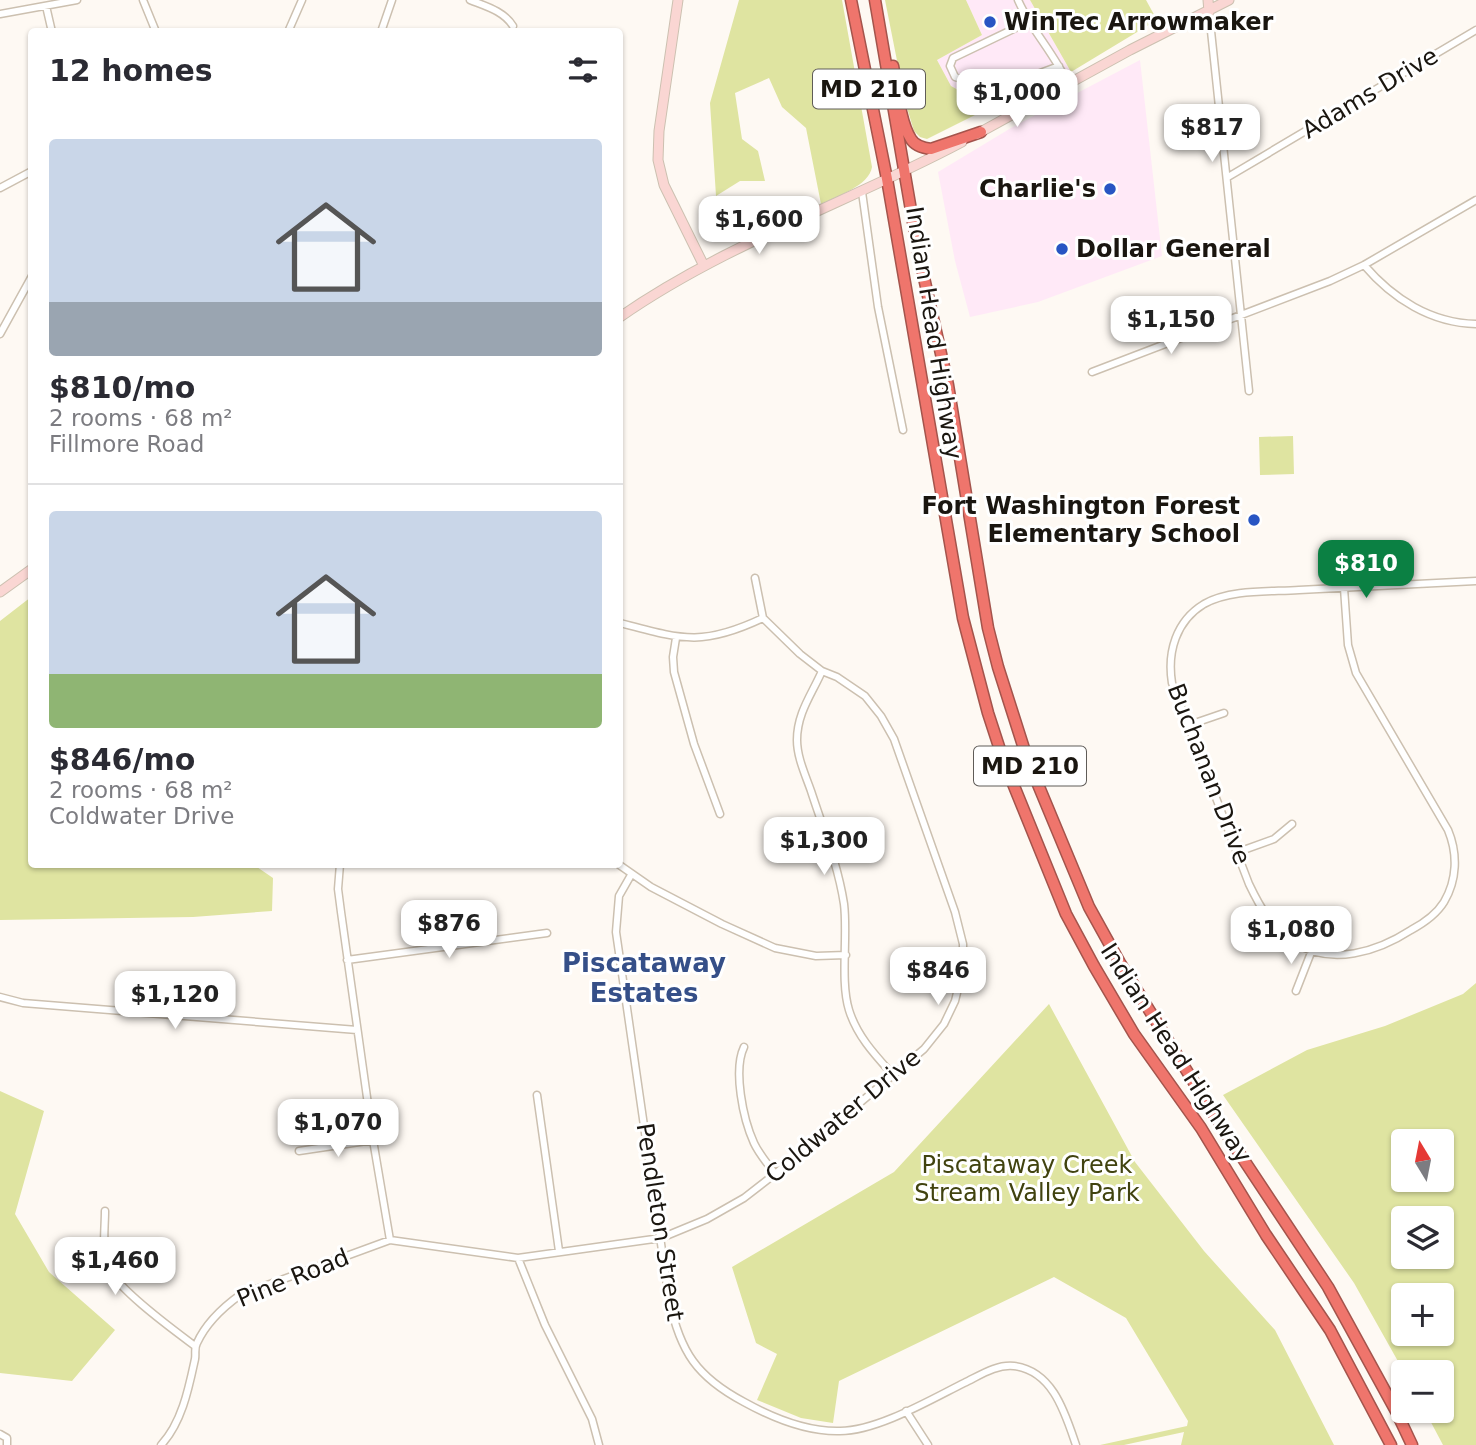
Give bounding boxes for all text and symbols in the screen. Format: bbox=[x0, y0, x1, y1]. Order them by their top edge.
place label: WinTec Arrowmaker bbox=[1004, 8, 1274, 36]
marker: WinTec Arrowmaker bbox=[982, 14, 998, 30]
street label: Adams Drive bbox=[1297, 41, 1443, 145]
icon: filters bbox=[564, 51, 602, 89]
text: 12 homes bbox=[49, 53, 213, 88]
road number: MD 210 bbox=[813, 69, 925, 108]
pin: $1,000 bbox=[960, 69, 1074, 129]
text: $1,000 bbox=[973, 79, 1061, 105]
pin: $817 bbox=[1171, 104, 1253, 164]
text: $817 bbox=[1180, 114, 1244, 140]
place label: Charlie's bbox=[979, 175, 1096, 203]
marker: Charlie's bbox=[1102, 181, 1118, 197]
icon: home bbox=[263, 184, 389, 310]
pin: $1,600 bbox=[702, 196, 816, 256]
street label: Indian Head Highway bbox=[900, 204, 968, 462]
text: $1,600 bbox=[715, 206, 803, 232]
place label: Dollar General bbox=[1076, 235, 1271, 263]
marker: Dollar General bbox=[1054, 241, 1070, 257]
pin: $1,150 bbox=[1114, 296, 1228, 356]
text: $1,150 bbox=[1127, 306, 1215, 332]
text: $810/mo bbox=[49, 370, 195, 405]
text: 2 rooms · 68 m² bbox=[49, 405, 233, 431]
text: Fillmore Road bbox=[49, 431, 204, 457]
place label: Fort Washington Forest Elementary School bbox=[922, 492, 1240, 548]
marker: Fort Washington Forest Elementary School bbox=[1246, 512, 1262, 528]
pin: $810 bbox=[1325, 540, 1407, 600]
text: $810 bbox=[1334, 550, 1398, 576]
icon: home bbox=[263, 556, 389, 682]
street label: Buchanan Drive bbox=[1162, 680, 1256, 868]
text: $846/mo bbox=[49, 742, 195, 777]
road number: MD 210 bbox=[974, 746, 1086, 786]
text: 2 rooms · 68 m² bbox=[49, 777, 233, 803]
text: Coldwater Drive bbox=[49, 803, 234, 829]
pin: $1,300 bbox=[767, 818, 881, 877]
text: $1,300 bbox=[780, 827, 868, 853]
pin: $876 bbox=[408, 900, 490, 960]
pin: $1,080 bbox=[1234, 906, 1348, 966]
text: $876 bbox=[417, 910, 481, 936]
text: $1,080 bbox=[1247, 916, 1335, 942]
street label: Indian Head Highway bbox=[1095, 938, 1257, 1168]
district label: Piscataway Estates bbox=[562, 948, 726, 1008]
pin: $846 bbox=[897, 948, 979, 1007]
text: $846 bbox=[906, 957, 970, 983]
pin: $1,120 bbox=[118, 972, 232, 1031]
text: $1,120 bbox=[131, 981, 219, 1007]
street label: Coldwater Drive bbox=[760, 1043, 926, 1189]
pin: $1,070 bbox=[281, 1100, 395, 1159]
text: $1,070 bbox=[294, 1109, 382, 1135]
street label: Pendleton Street bbox=[631, 1121, 689, 1323]
north arrow bbox=[1391, 1129, 1454, 1192]
map controls bbox=[1391, 1129, 1454, 1423]
park label: Piscataway Creek Stream Valley Park bbox=[914, 1151, 1140, 1207]
button: layers bbox=[1391, 1206, 1454, 1269]
pin: $1,460 bbox=[58, 1238, 172, 1297]
street label: Pine Road bbox=[233, 1243, 353, 1313]
text: $1,460 bbox=[71, 1247, 159, 1273]
button: + bbox=[1391, 1283, 1454, 1346]
button: − bbox=[1391, 1360, 1454, 1423]

